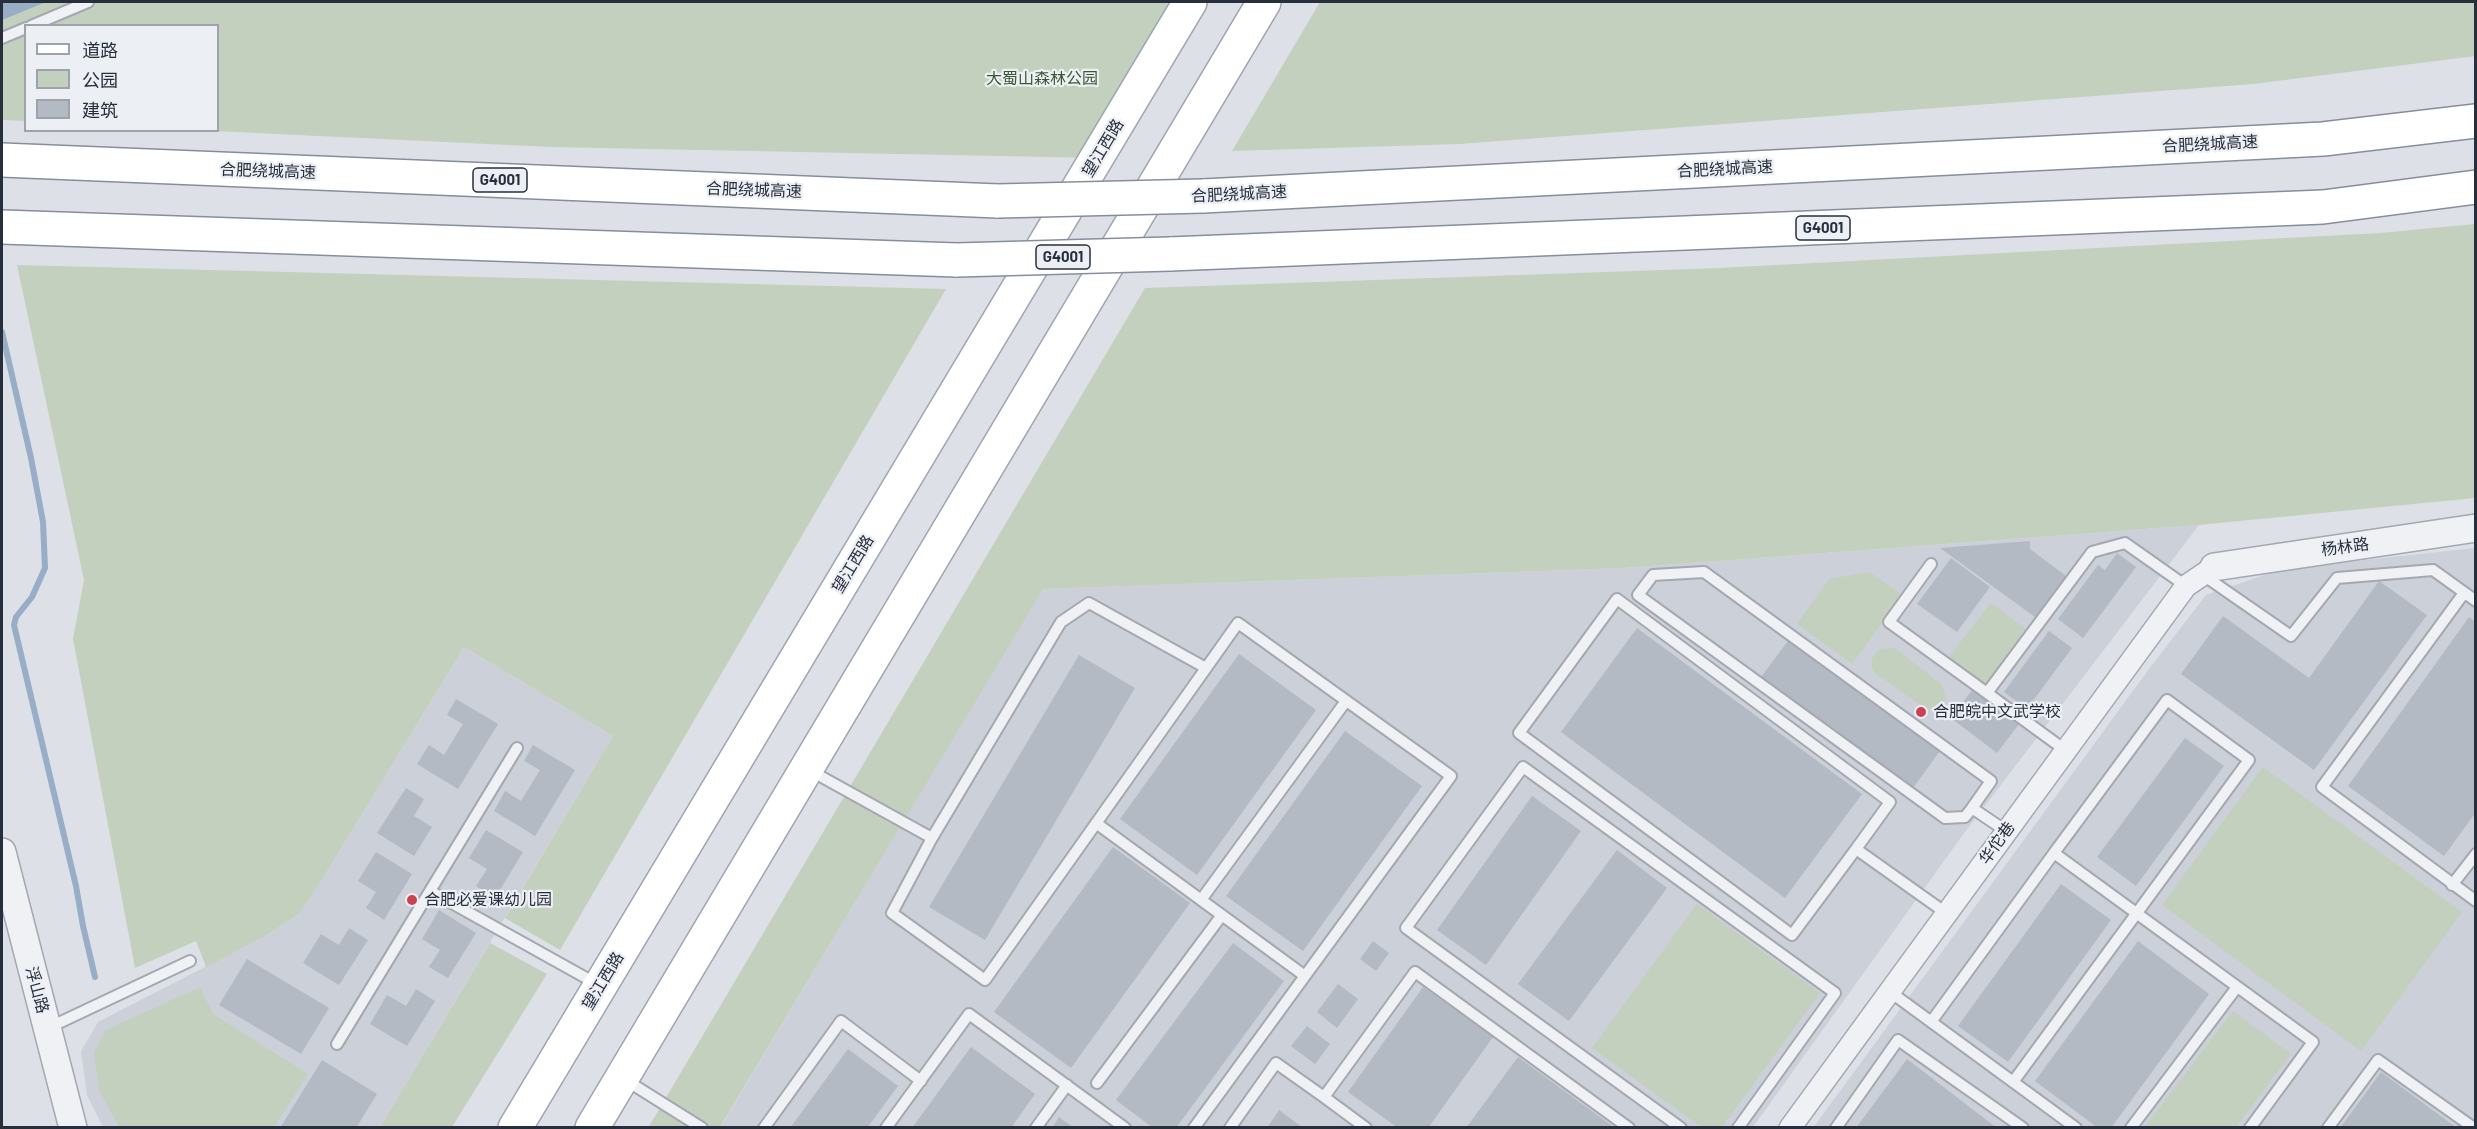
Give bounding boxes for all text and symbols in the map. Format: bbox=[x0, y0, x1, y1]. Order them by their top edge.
legend bbox=[24, 24, 219, 132]
text: 道路 bbox=[82, 39, 118, 61]
text: 公园 bbox=[82, 69, 118, 91]
park label: 大蜀山森林公园 bbox=[986, 69, 1098, 89]
text: 建筑 bbox=[82, 99, 118, 121]
street label: 望江西路 bbox=[1078, 116, 1128, 180]
street label: 合肥绕城高速 bbox=[2162, 132, 2258, 156]
street label: 合肥绕城高速 bbox=[1677, 157, 1773, 181]
street label: 合肥绕城高速 bbox=[220, 160, 316, 182]
road number: G4001 bbox=[473, 168, 527, 192]
street label: 合肥绕城高速 bbox=[706, 179, 802, 201]
street label: 合肥绕城高速 bbox=[1191, 182, 1287, 206]
road number: G4001 bbox=[1796, 216, 1850, 240]
road number: G4001 bbox=[1036, 245, 1090, 269]
street label: 望江西路 bbox=[828, 532, 878, 596]
street label: 杨林路 bbox=[2320, 534, 2370, 560]
place label: 合肥皖中文武学校 bbox=[1933, 702, 2061, 722]
marker: 合肥皖中文武学校 bbox=[1914, 705, 1928, 719]
street label: 华佗巷 bbox=[1975, 818, 2019, 868]
place label: 合肥必爱课幼儿园 bbox=[424, 890, 552, 910]
marker: 合肥必爱课幼儿园 bbox=[405, 893, 419, 907]
street label: 望江西路 bbox=[578, 949, 628, 1013]
street label: 浮山路 bbox=[22, 964, 52, 1016]

